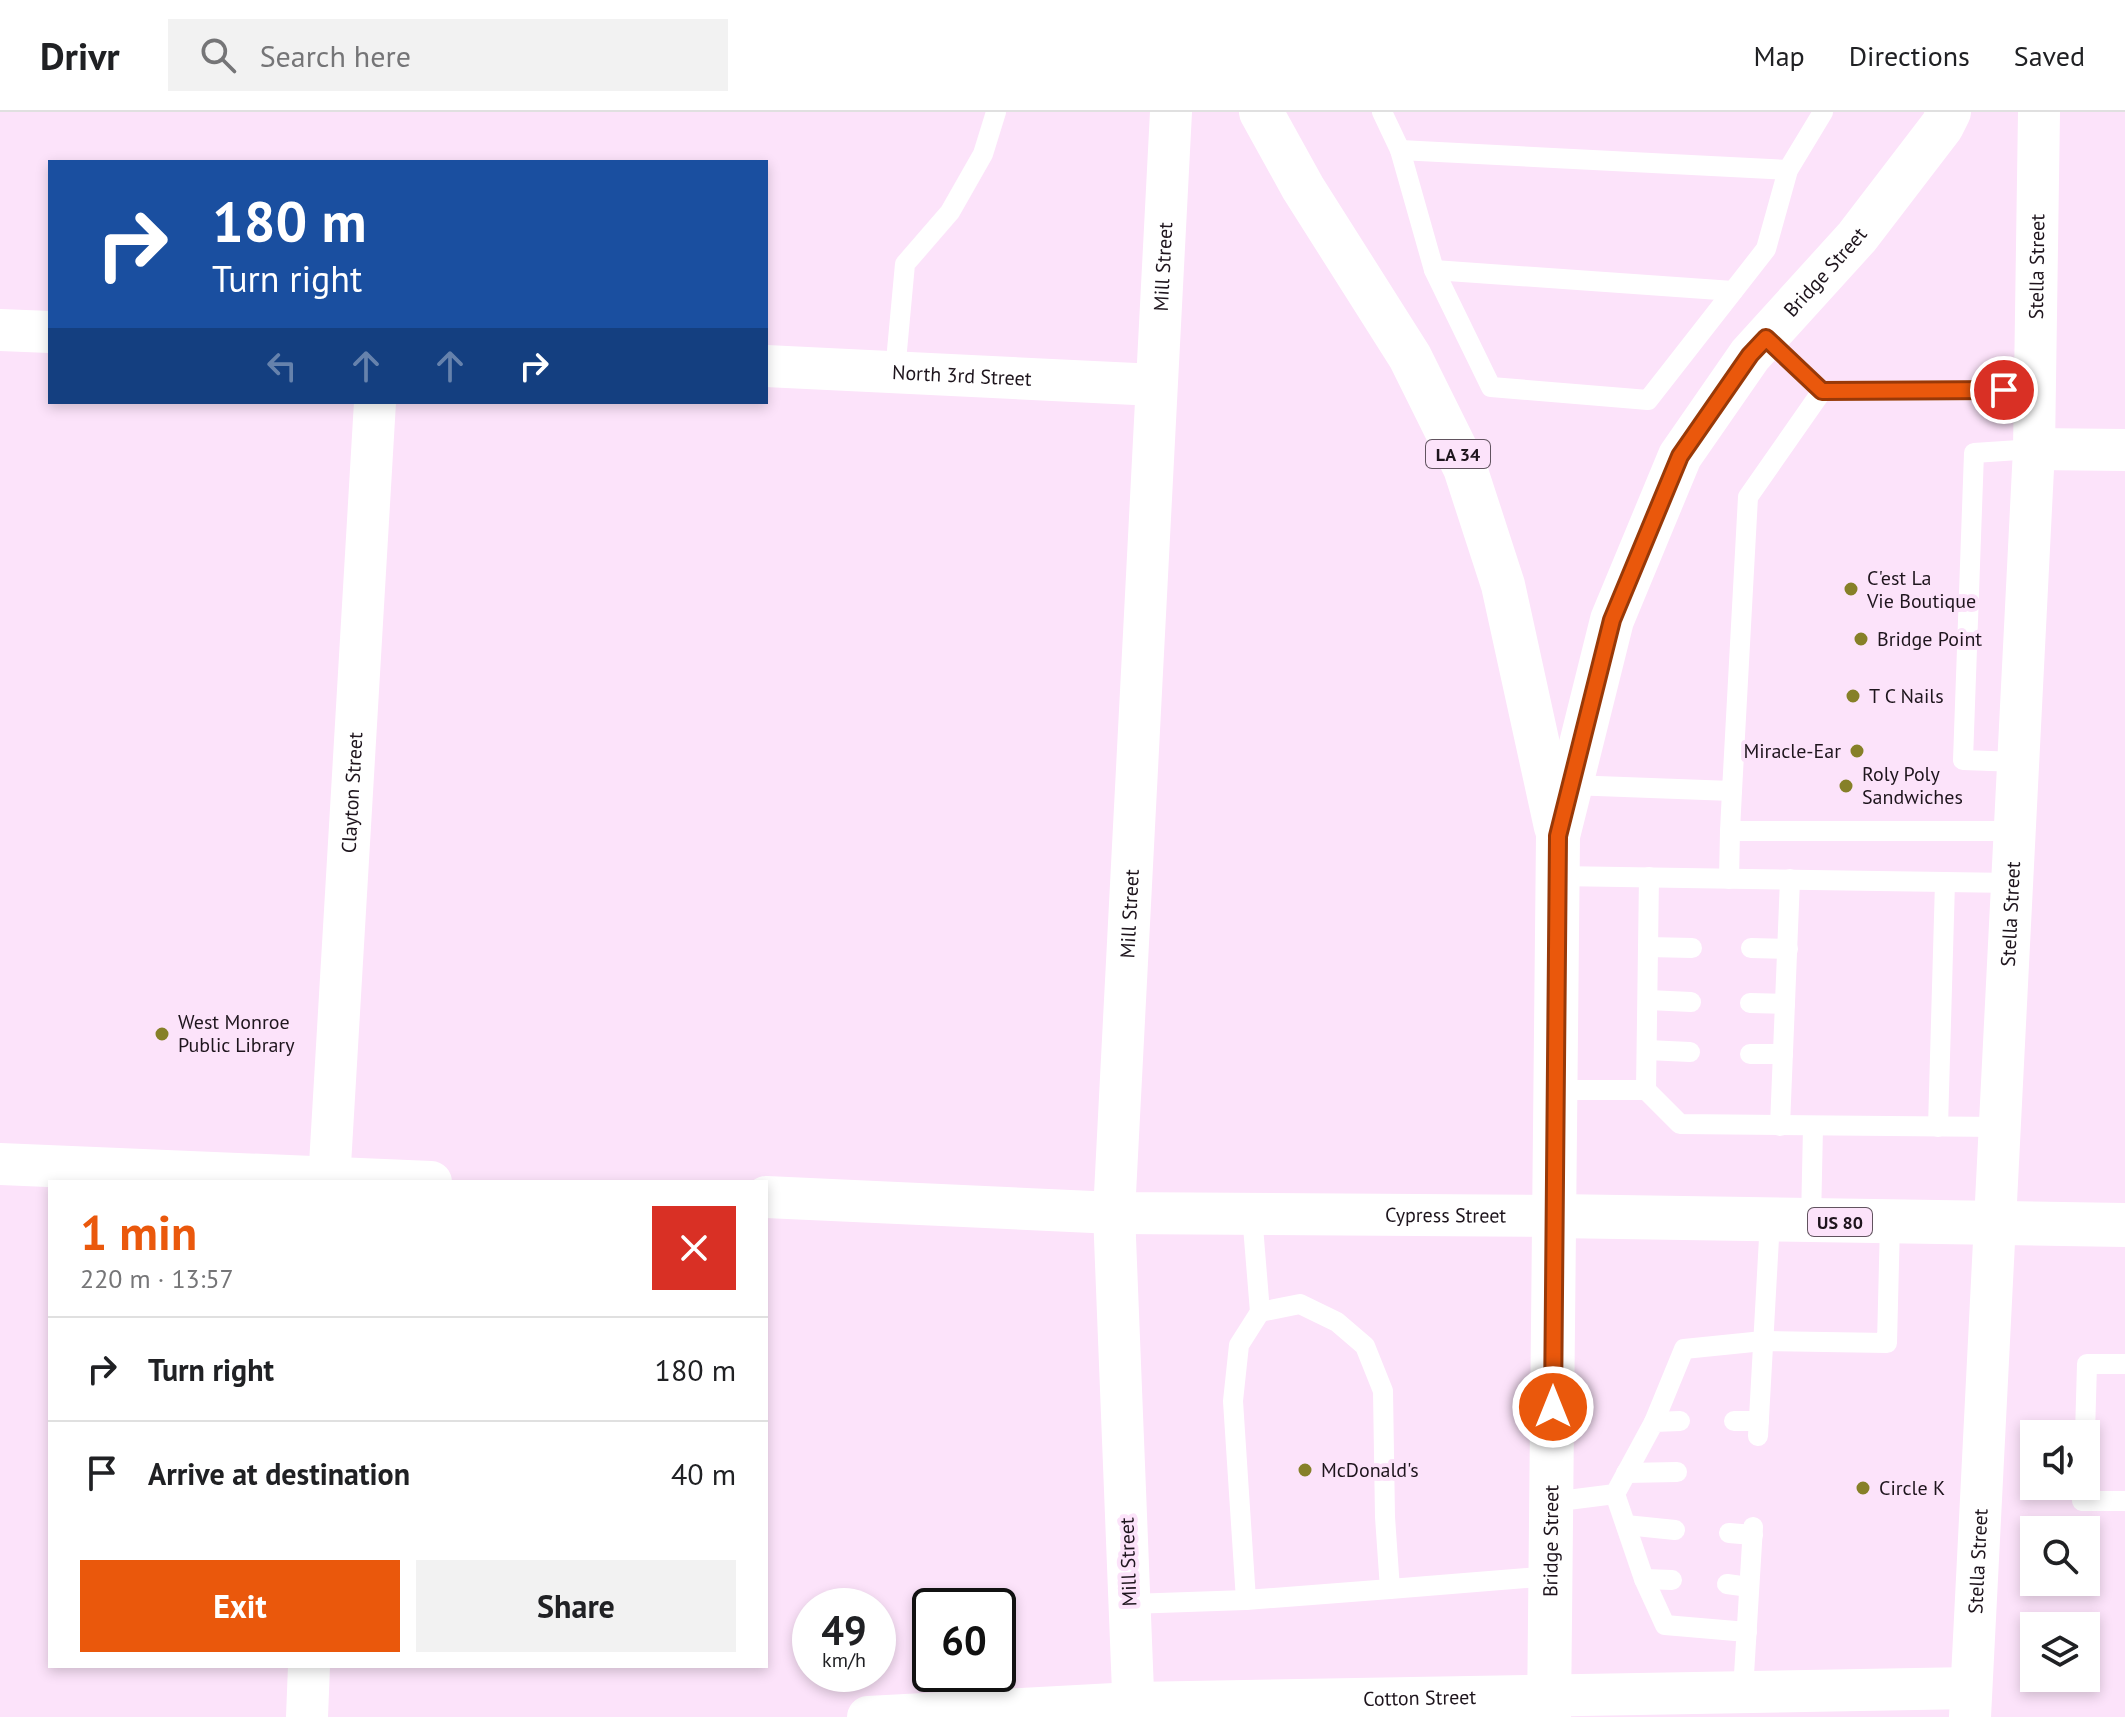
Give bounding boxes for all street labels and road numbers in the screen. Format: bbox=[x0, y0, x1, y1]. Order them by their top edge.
street label: Stella Street bbox=[2023, 214, 2050, 320]
street label: Mill Street bbox=[1148, 221, 1178, 312]
street label: Bridge Street bbox=[1778, 222, 1873, 322]
street label: North 3rd Street bbox=[891, 359, 1032, 392]
road number: LA 34 bbox=[1426, 440, 1490, 468]
street label: Clayton Street bbox=[335, 731, 369, 854]
street label: Stella Street bbox=[1995, 860, 2026, 967]
street label: Mill Street bbox=[1114, 868, 1145, 959]
street label: Cypress Street bbox=[1385, 1202, 1506, 1229]
road number: US 80 bbox=[1808, 1208, 1872, 1236]
street label: Bridge Street bbox=[1537, 1485, 1564, 1597]
street label: Stella Street bbox=[1962, 1508, 1994, 1615]
street label: Mill Street bbox=[1113, 1517, 1143, 1607]
street label: Cotton Street bbox=[1363, 1684, 1477, 1712]

